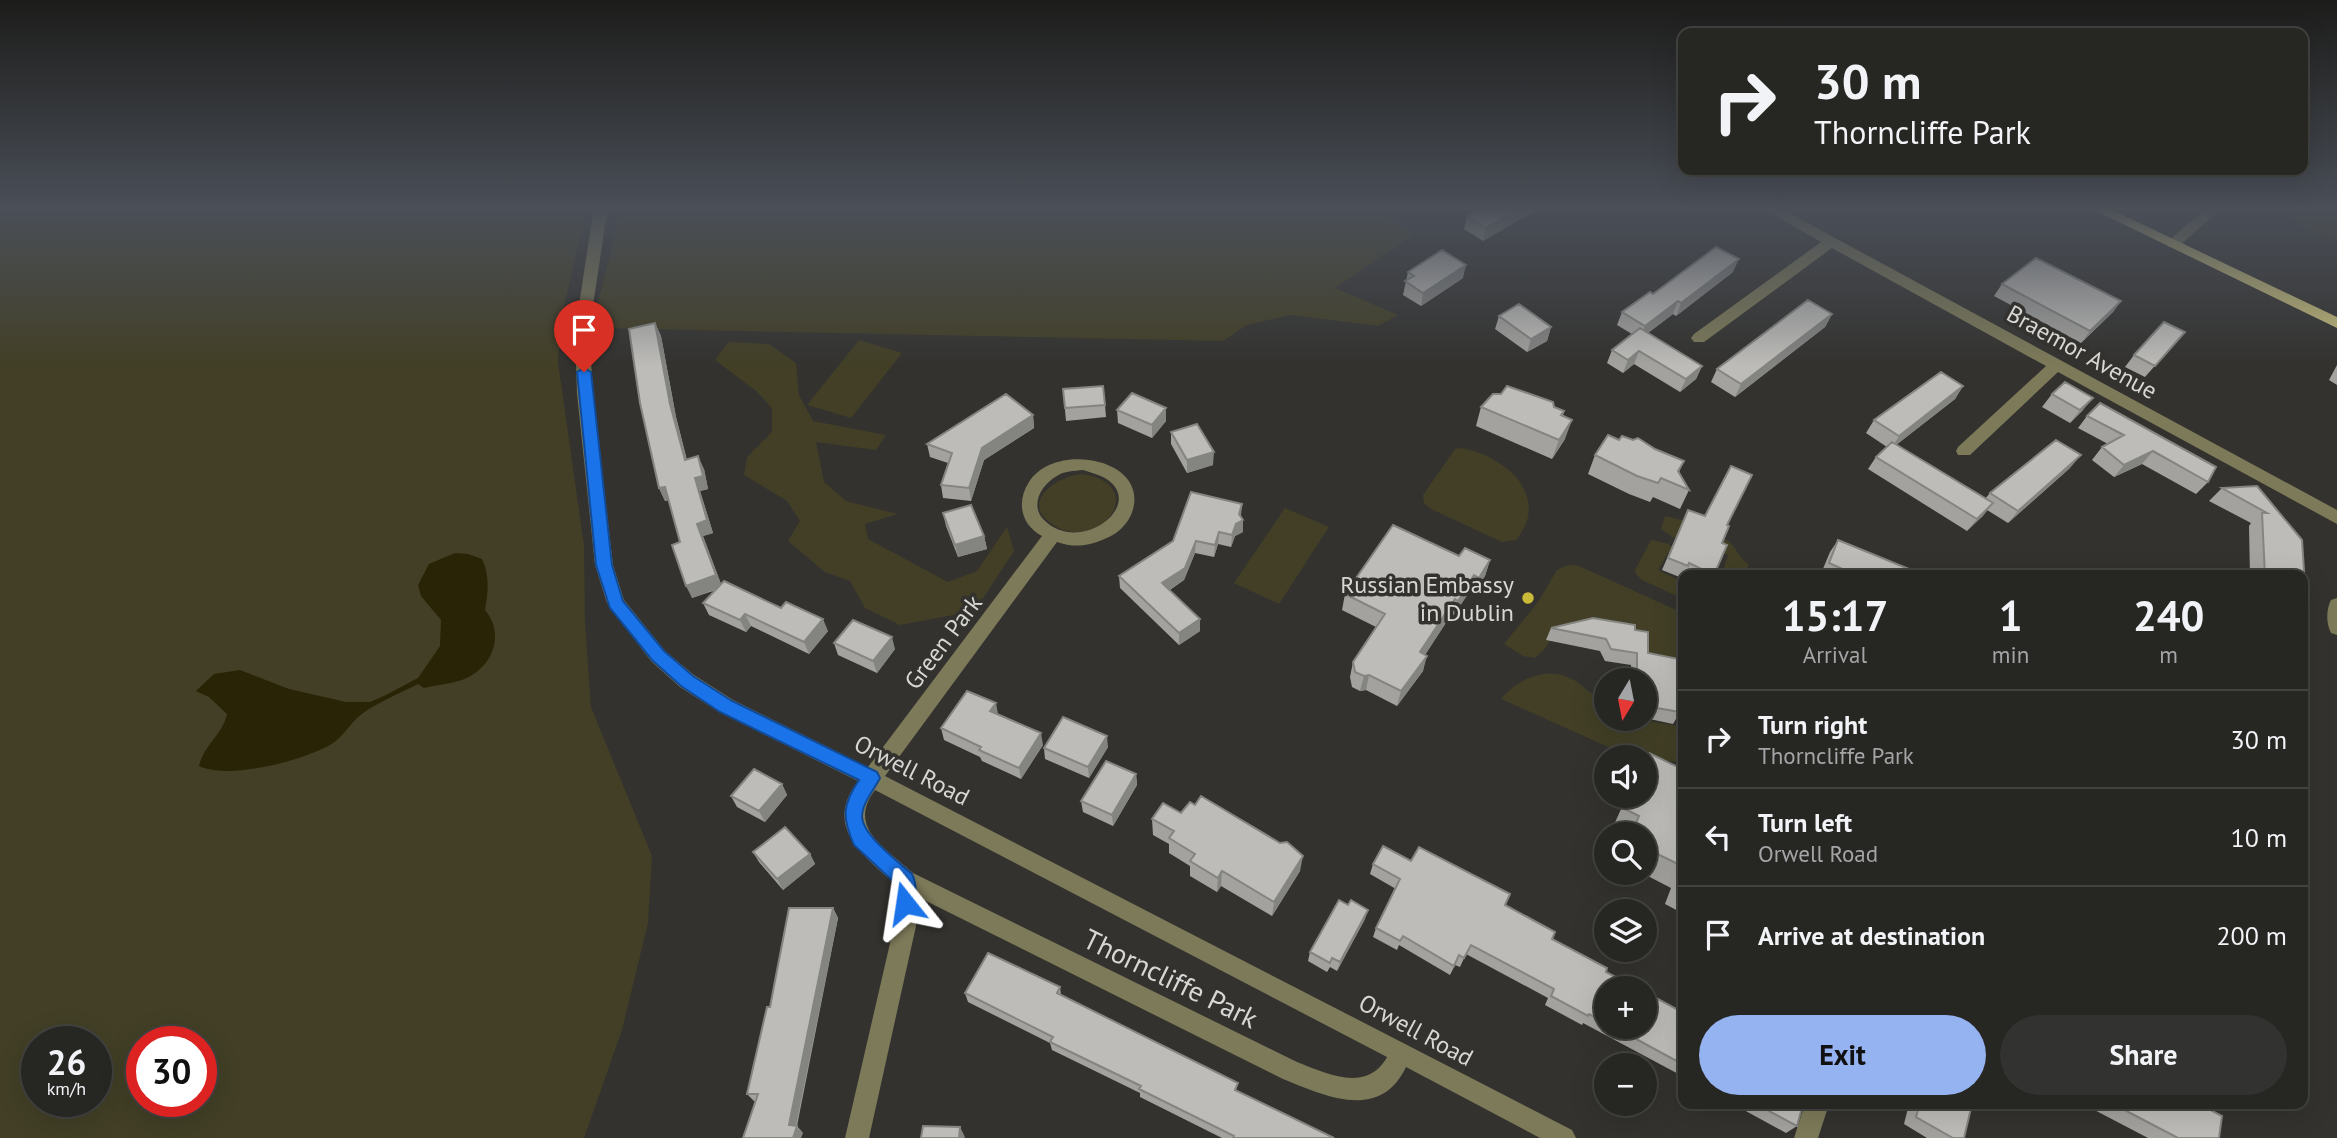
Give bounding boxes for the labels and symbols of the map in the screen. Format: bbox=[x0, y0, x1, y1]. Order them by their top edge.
street label: Braemor Avenue bbox=[2001, 298, 2163, 406]
pin bbox=[554, 300, 614, 372]
place label: Russian Embassy in Dublin bbox=[1340, 569, 1514, 628]
street label: Green Park bbox=[897, 588, 989, 696]
marker: Russian Embassy in Dublin bbox=[1520, 590, 1536, 606]
north arrow bbox=[1594, 668, 1657, 732]
street label: Orwell Road bbox=[849, 728, 975, 812]
position arrow bbox=[868, 866, 942, 940]
street label: Thorncliffe Park bbox=[1078, 920, 1265, 1036]
street label: Orwell Road bbox=[1353, 987, 1479, 1073]
speed limit sign: 30 bbox=[126, 1026, 217, 1117]

